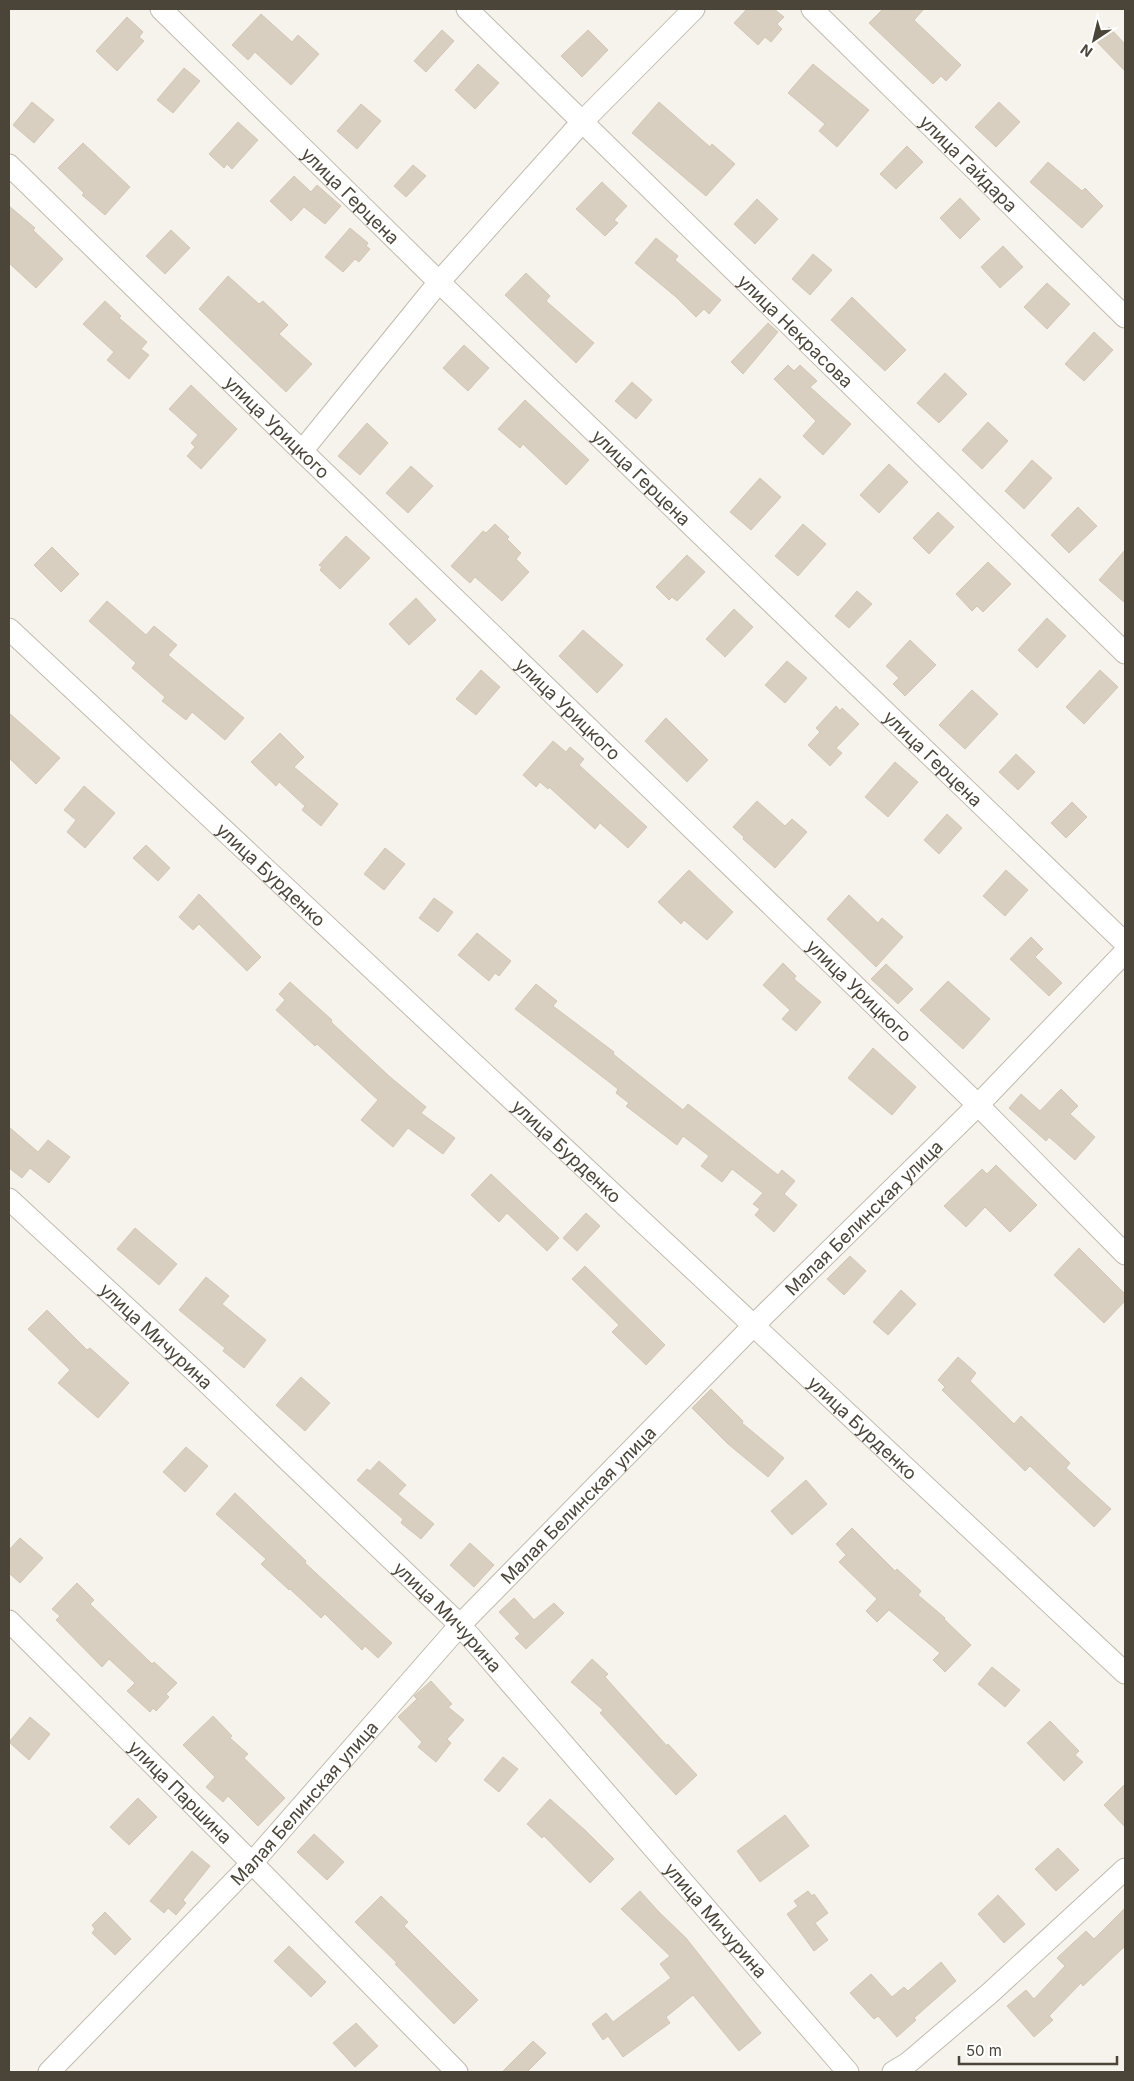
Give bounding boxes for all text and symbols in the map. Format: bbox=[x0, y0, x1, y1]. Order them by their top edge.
north arrow bbox=[1069, 15, 1119, 65]
text: N bbox=[1077, 41, 1096, 61]
street label: улица Гайдара bbox=[916, 111, 1022, 216]
street label: улица Герцена bbox=[297, 143, 404, 248]
street label: улица Некрасова bbox=[734, 270, 858, 392]
street label: улица Урицкого bbox=[221, 371, 334, 483]
street label: улица Герцена bbox=[588, 425, 695, 529]
street label: улица Урицкого bbox=[511, 653, 625, 764]
street label: улица Герцена bbox=[880, 706, 987, 810]
street label: улица Бурденко bbox=[212, 818, 330, 930]
street label: улица Урицкого bbox=[803, 935, 916, 1046]
street label: улица Бурденко bbox=[508, 1095, 626, 1207]
street label: Малая Белинская улица bbox=[781, 1136, 947, 1299]
street label: улица Мичурина bbox=[96, 1278, 217, 1393]
street label: улица Бурденко bbox=[804, 1372, 922, 1484]
street label: Малая Белинская улица bbox=[496, 1422, 660, 1588]
street label: улица Мичурина bbox=[390, 1557, 506, 1676]
street label: Малая Белинская улица bbox=[226, 1716, 382, 1889]
street label: улица Паршина bbox=[125, 1736, 236, 1848]
street label: улица Мичурина bbox=[660, 1858, 772, 1982]
scale bar bbox=[959, 2034, 1116, 2066]
text: 50 m bbox=[966, 2041, 1002, 2060]

